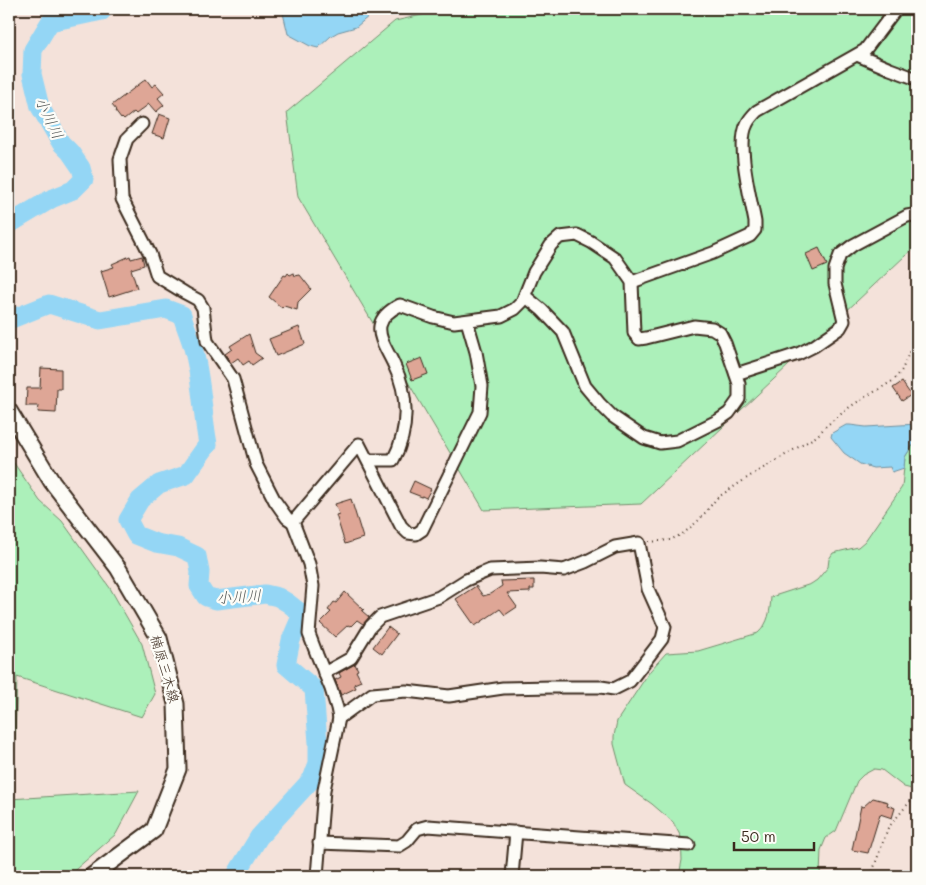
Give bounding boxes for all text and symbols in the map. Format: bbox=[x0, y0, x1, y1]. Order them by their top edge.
water label: 小川川 bbox=[31, 93, 69, 142]
water label: 小川川 bbox=[216, 585, 262, 607]
street label: 楠原三木線 bbox=[147, 633, 184, 705]
scale bar bbox=[734, 820, 814, 852]
text: 50 m bbox=[741, 826, 776, 846]

